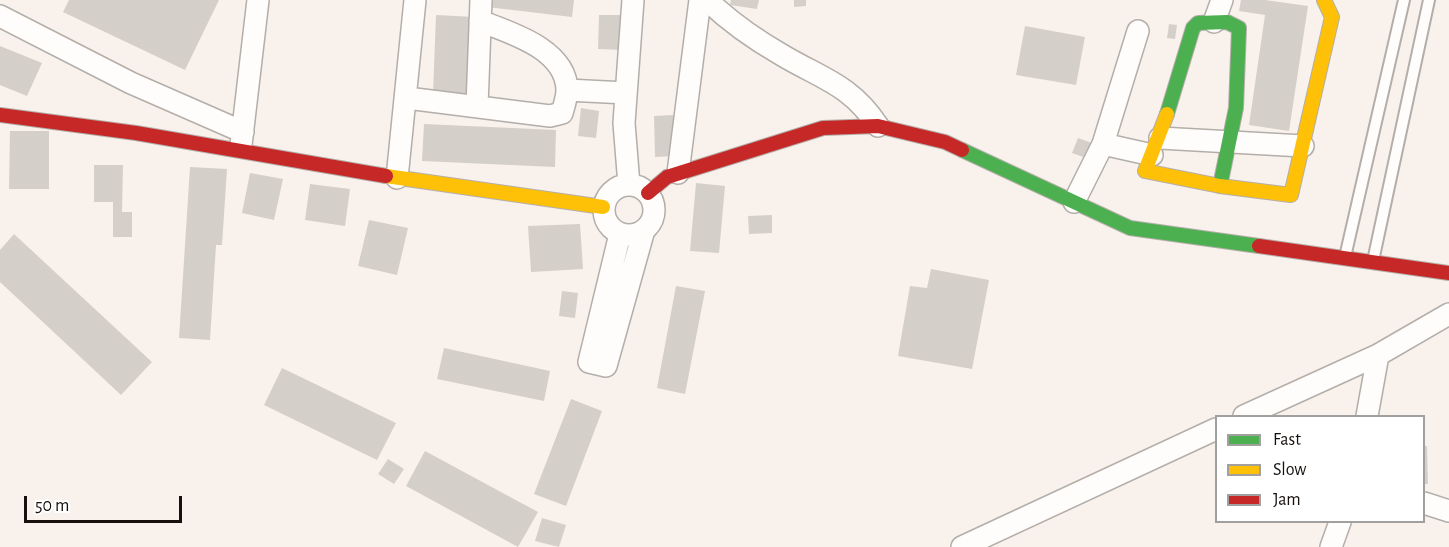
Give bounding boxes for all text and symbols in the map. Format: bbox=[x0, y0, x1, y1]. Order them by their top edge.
legend bbox=[1215, 415, 1425, 523]
text: Fast bbox=[1273, 431, 1301, 449]
text: Slow bbox=[1273, 461, 1306, 479]
scale bar bbox=[27, 484, 184, 522]
text: Jam bbox=[1273, 491, 1301, 509]
text: 50 m bbox=[35, 497, 69, 515]

